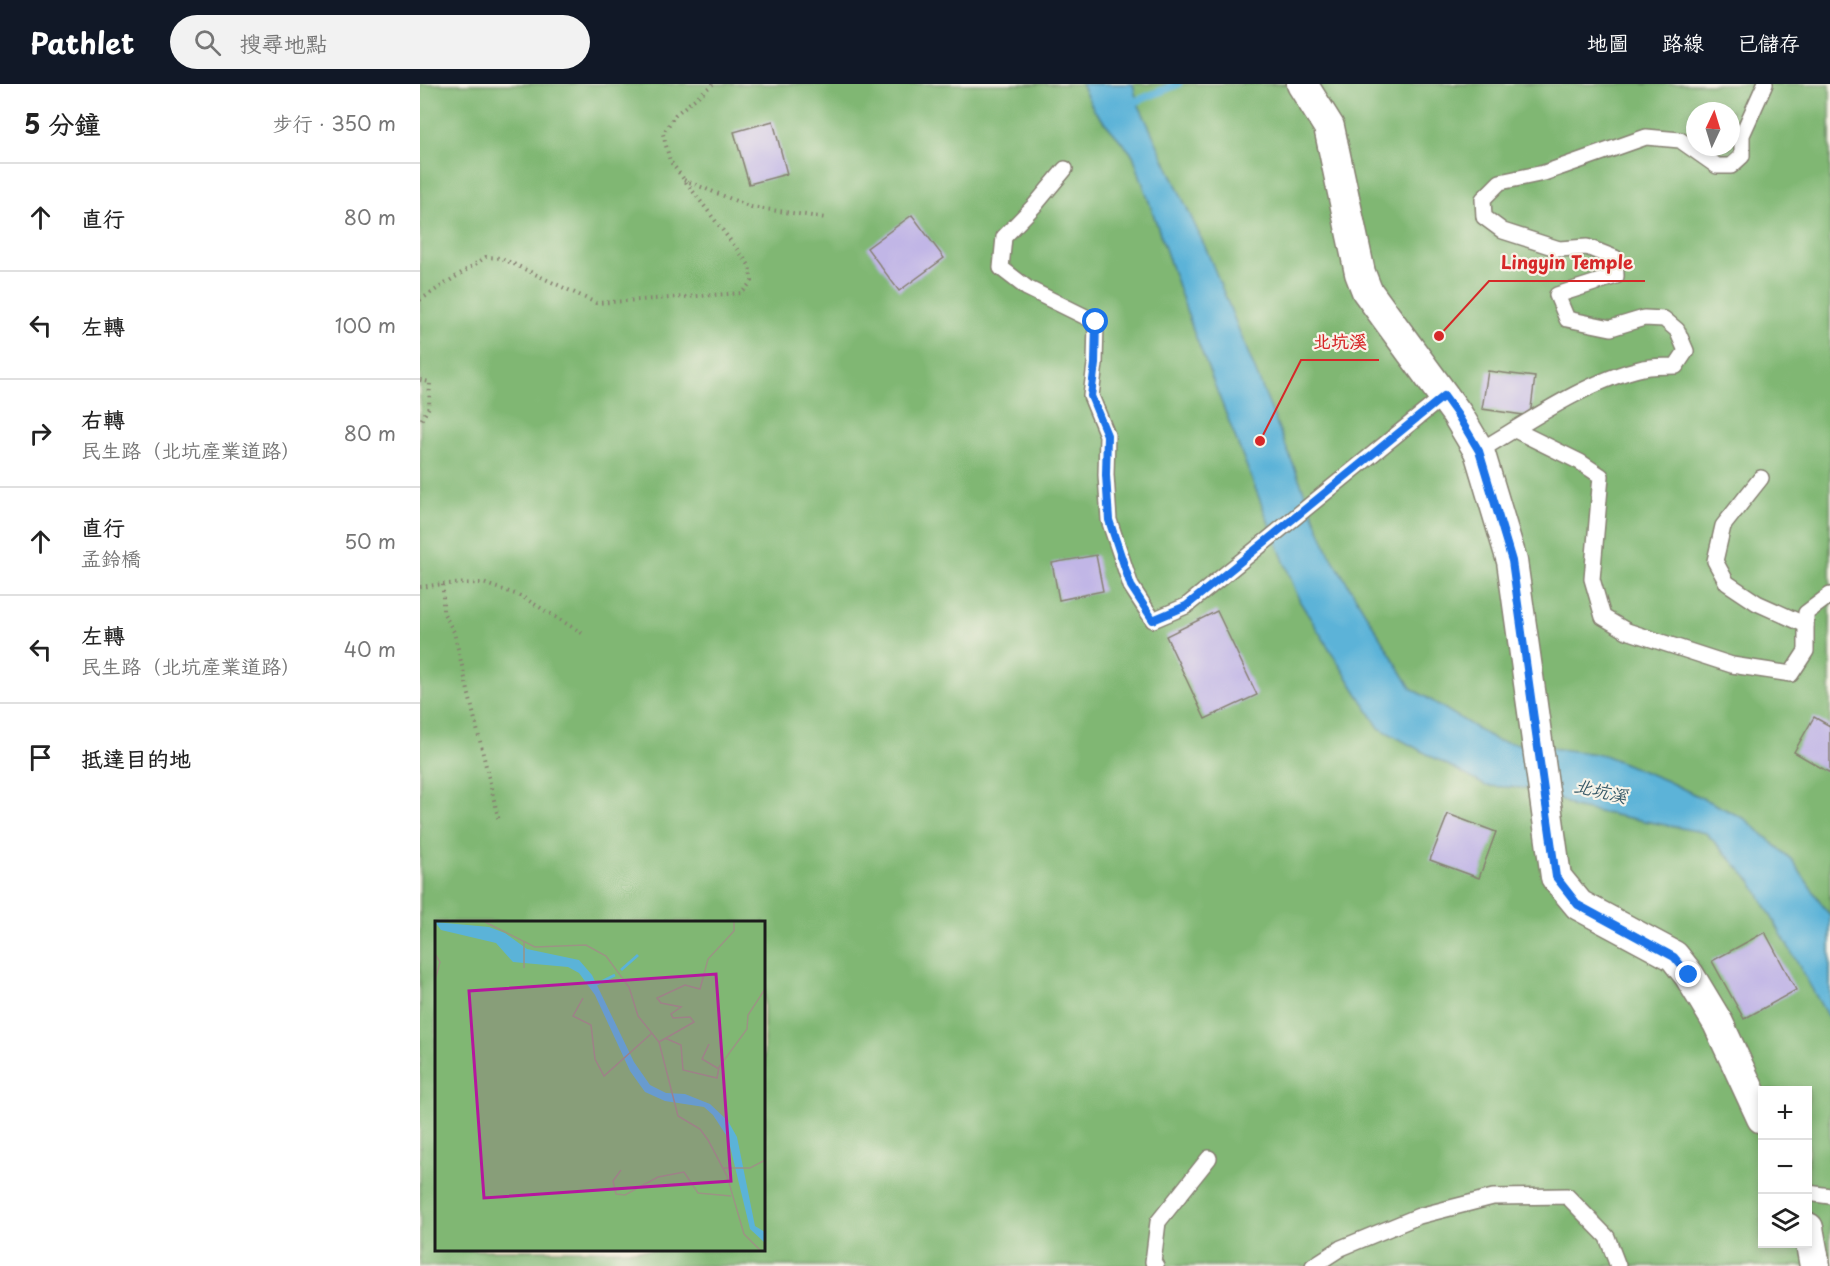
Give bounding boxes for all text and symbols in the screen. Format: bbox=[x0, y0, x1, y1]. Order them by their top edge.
search box bbox=[170, 15, 590, 69]
text: Pathlet bbox=[30, 21, 134, 64]
icon: search bbox=[191, 26, 224, 59]
text: 搜尋地點 bbox=[239, 26, 327, 59]
text: 地圖 bbox=[1587, 26, 1629, 58]
text: 路線 bbox=[1662, 26, 1704, 58]
text: 已儲存 bbox=[1737, 26, 1800, 58]
north arrow bbox=[1686, 102, 1740, 156]
text: 5 分鐘 bbox=[24, 104, 100, 143]
text: 步行 · 350 m bbox=[273, 108, 396, 138]
icon: ahead bbox=[24, 201, 57, 234]
text: 直行 bbox=[81, 201, 125, 234]
text: 80 m bbox=[344, 202, 396, 232]
callout: Lingyin Temple bbox=[1489, 245, 1645, 281]
text: Lingyin Temple bbox=[1501, 248, 1633, 275]
route start bbox=[1082, 308, 1108, 334]
icon: left bbox=[24, 309, 57, 342]
text: 左轉 bbox=[81, 309, 125, 342]
text: 100 m bbox=[335, 310, 396, 340]
callout: 北坑溪 bbox=[1301, 324, 1379, 360]
text: 北坑溪 bbox=[1313, 327, 1367, 354]
text: 右轉 bbox=[81, 402, 125, 435]
icon: right bbox=[24, 417, 57, 450]
text: 80 m bbox=[344, 418, 396, 448]
text: 民生路（北坑產業道路） bbox=[81, 435, 301, 465]
text: 直行 bbox=[81, 510, 125, 543]
icon: ahead bbox=[24, 525, 57, 558]
text: 50 m bbox=[344, 526, 396, 556]
text: 孟鈴橋 bbox=[81, 543, 141, 573]
text: 左轉 bbox=[81, 618, 125, 651]
icon: left bbox=[24, 633, 57, 666]
text: 40 m bbox=[344, 634, 396, 664]
text: 民生路（北坑產業道路） bbox=[81, 651, 301, 681]
icon: arrive bbox=[24, 741, 57, 774]
text: 抵達目的地 bbox=[81, 741, 191, 774]
water label: 北坑溪 bbox=[1572, 771, 1631, 809]
inset map bbox=[435, 921, 765, 1251]
route end bbox=[1675, 961, 1701, 987]
map controls bbox=[1758, 1086, 1812, 1248]
button: + bbox=[1758, 1086, 1812, 1140]
button: − bbox=[1758, 1140, 1812, 1194]
button: layers bbox=[1758, 1194, 1812, 1248]

